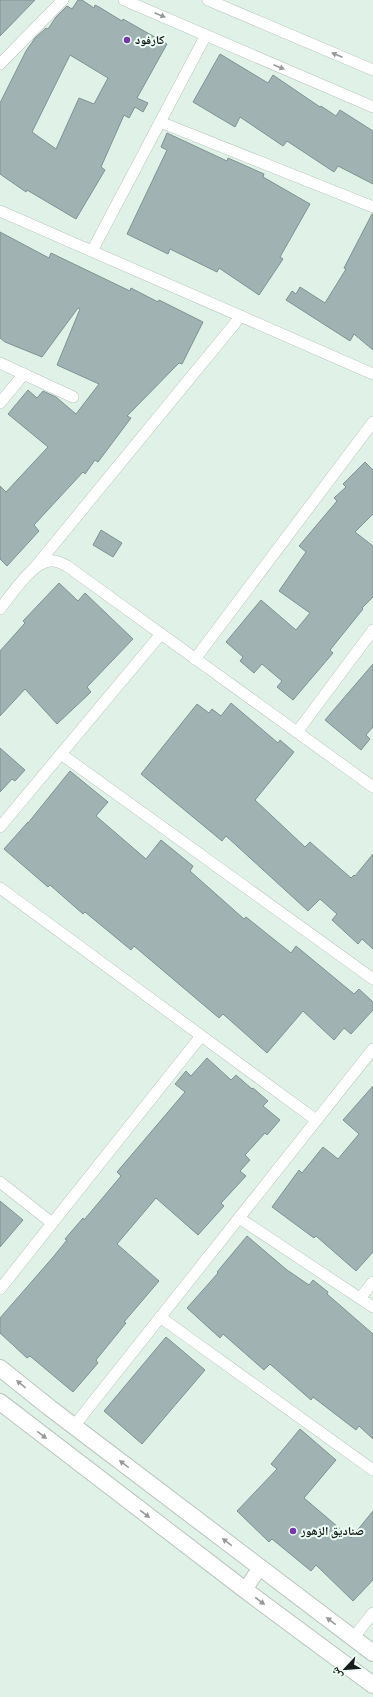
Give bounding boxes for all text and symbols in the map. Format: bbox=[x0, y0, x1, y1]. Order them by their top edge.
one-way arrow bbox=[154, 13, 166, 19]
place label: كارفود bbox=[135, 31, 165, 48]
marker: كارفود bbox=[122, 35, 132, 45]
one-way arrow bbox=[331, 51, 343, 57]
one-way arrow bbox=[273, 63, 285, 70]
one-way arrow bbox=[15, 1380, 26, 1389]
one-way arrow bbox=[36, 1431, 47, 1439]
one-way arrow bbox=[118, 1460, 129, 1468]
one-way arrow bbox=[140, 1509, 151, 1518]
place label: صناديق الزهور bbox=[300, 1522, 364, 1539]
marker: صناديق الزهور bbox=[288, 1526, 298, 1536]
one-way arrow bbox=[222, 1538, 233, 1546]
one-way arrow bbox=[254, 1597, 265, 1605]
one-way arrow bbox=[325, 1617, 336, 1625]
north arrow bbox=[325, 1649, 365, 1689]
text: ش bbox=[326, 1664, 346, 1682]

